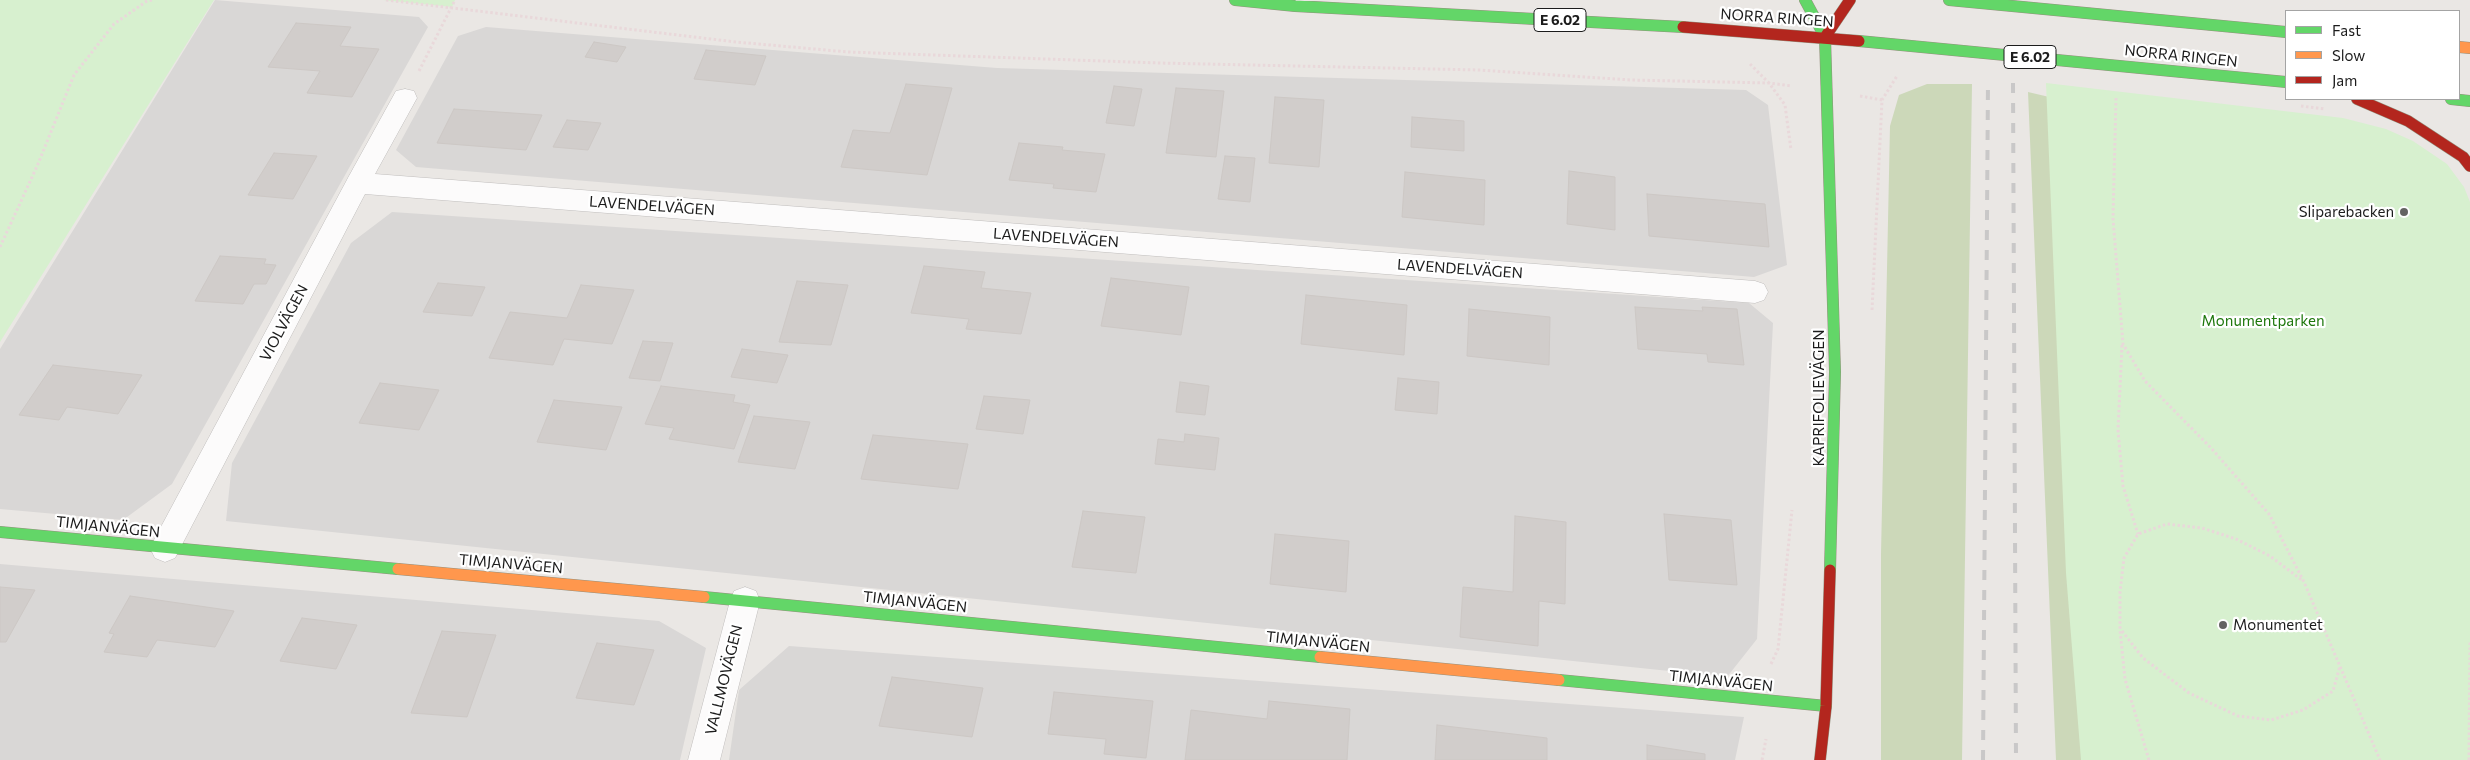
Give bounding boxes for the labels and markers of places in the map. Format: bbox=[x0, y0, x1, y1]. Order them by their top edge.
place label: Sliparebacken bbox=[2299, 203, 2394, 221]
marker: Sliparebacken bbox=[2398, 206, 2410, 218]
place label: Monumentet bbox=[2233, 616, 2323, 634]
marker: Monumentet bbox=[2217, 619, 2229, 631]

